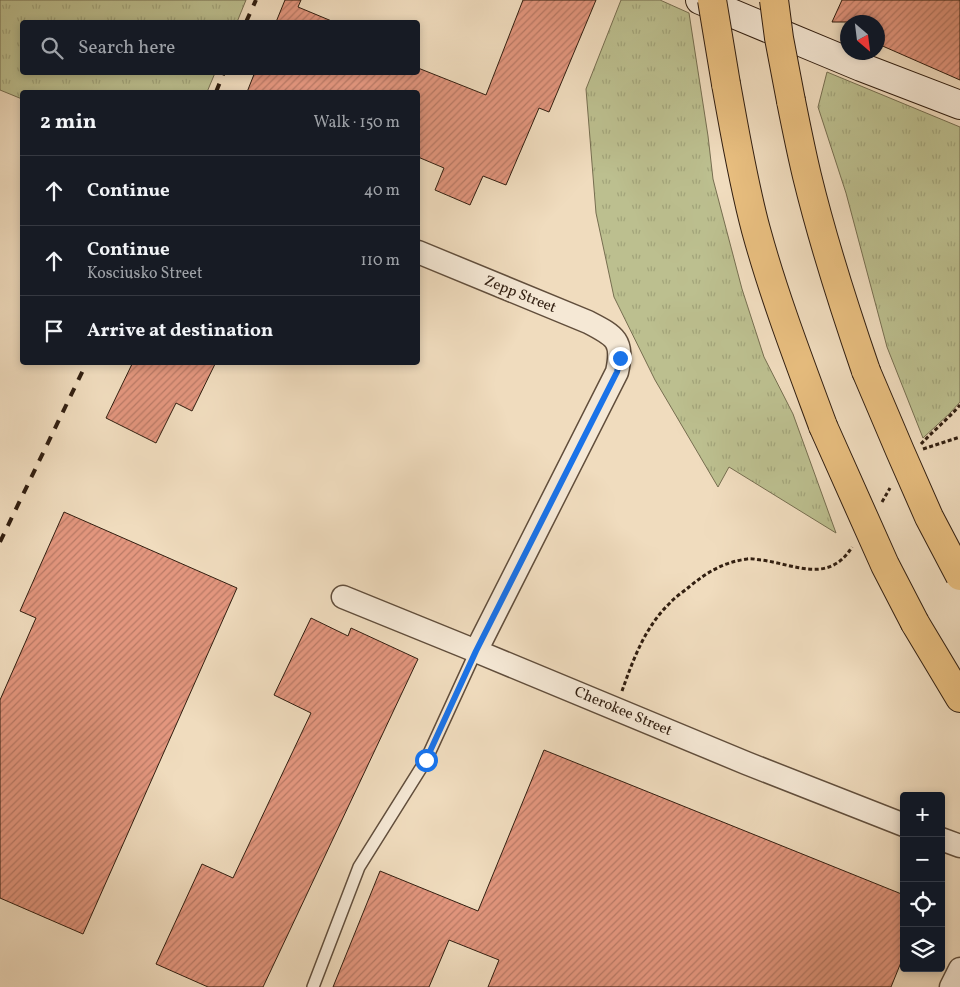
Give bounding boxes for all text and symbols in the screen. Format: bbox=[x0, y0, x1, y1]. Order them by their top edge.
north arrow bbox=[840, 15, 885, 60]
search box bbox=[20, 20, 420, 75]
icon: search bbox=[38, 34, 66, 62]
text: Search here bbox=[78, 35, 175, 61]
text: 2 min bbox=[40, 108, 97, 137]
text: Walk · 150 m bbox=[314, 112, 400, 134]
icon: ahead bbox=[40, 177, 68, 205]
text: Continue bbox=[87, 178, 170, 204]
text: 40 m bbox=[364, 180, 400, 202]
text: Continue bbox=[87, 237, 170, 263]
icon: ahead bbox=[40, 247, 68, 275]
text: 110 m bbox=[361, 250, 400, 272]
text: Kosciusko Street bbox=[87, 263, 203, 285]
street label: Zepp Street bbox=[481, 271, 559, 319]
icon: arrive bbox=[40, 317, 68, 345]
text: Arrive at destination bbox=[87, 318, 273, 344]
route end bbox=[609, 347, 632, 370]
street label: Cherokee Street bbox=[571, 682, 675, 742]
route start bbox=[415, 749, 438, 772]
map controls bbox=[900, 792, 945, 972]
button: + bbox=[900, 792, 945, 837]
button: − bbox=[900, 837, 945, 882]
button: locate bbox=[900, 882, 945, 927]
button: layers bbox=[900, 927, 945, 972]

